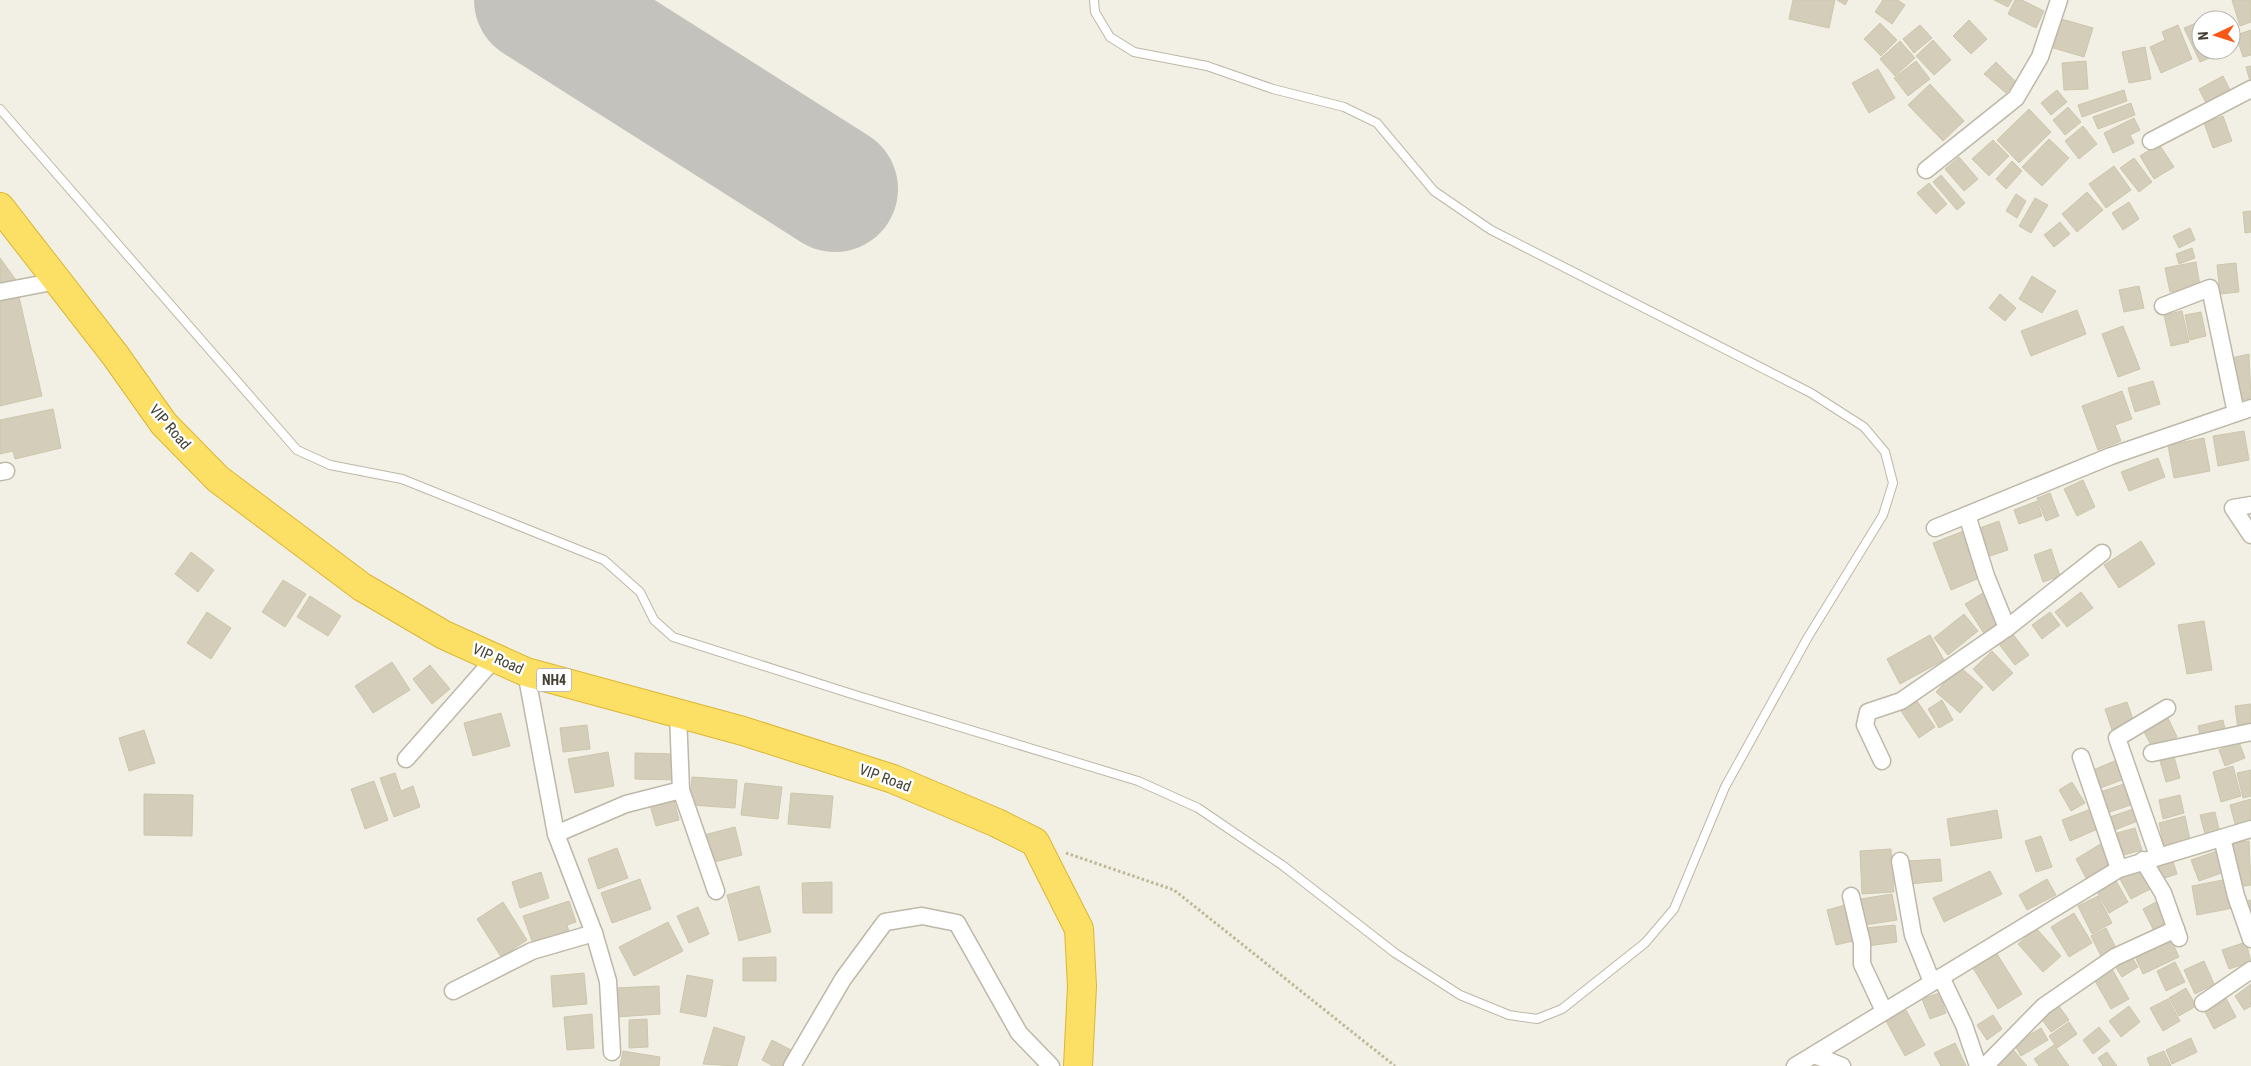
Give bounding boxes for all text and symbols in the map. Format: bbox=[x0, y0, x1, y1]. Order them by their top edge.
north arrow bbox=[2191, 10, 2241, 60]
text: N bbox=[2195, 31, 2211, 41]
street label: VIP Road bbox=[145, 401, 195, 453]
street label: VIP Road bbox=[470, 640, 526, 678]
road number: NH4 bbox=[536, 668, 572, 692]
street label: VIP Road bbox=[857, 760, 913, 796]

